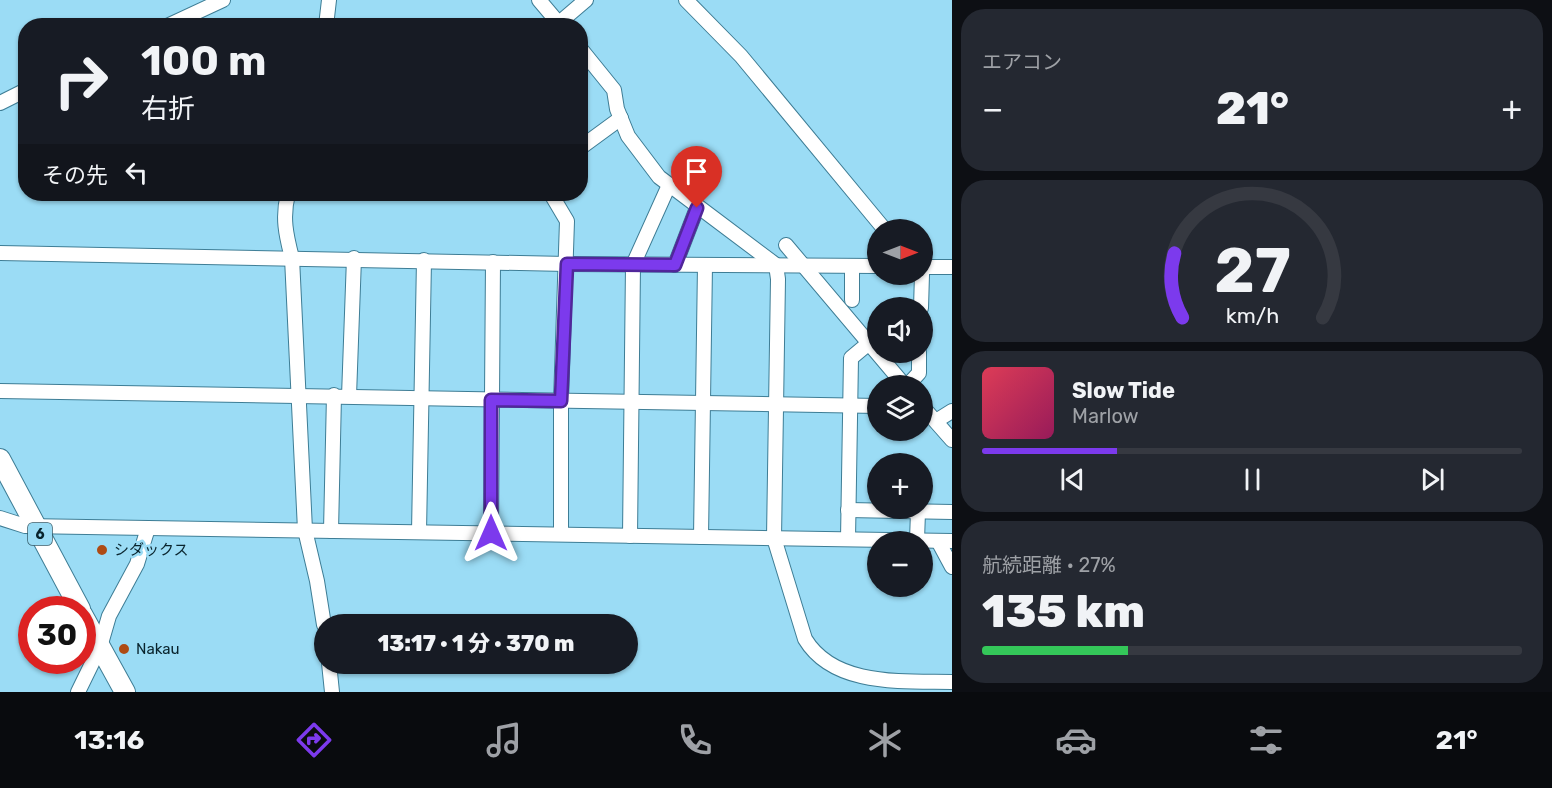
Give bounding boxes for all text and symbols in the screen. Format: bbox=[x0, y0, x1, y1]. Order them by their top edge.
text: 100 m bbox=[141, 36, 266, 86]
icon: right bbox=[42, 42, 120, 120]
text: エアコン bbox=[982, 50, 1062, 74]
text: 21° bbox=[1216, 82, 1289, 135]
text: − bbox=[982, 89, 1003, 128]
text: + bbox=[1501, 89, 1522, 128]
text: 右折 bbox=[141, 93, 195, 125]
pin bbox=[671, 146, 722, 208]
icon: arrive bbox=[680, 155, 713, 188]
icon: left bbox=[120, 156, 153, 189]
text: その先 bbox=[42, 162, 108, 189]
north arrow bbox=[867, 219, 933, 285]
map controls bbox=[867, 219, 933, 597]
text: 27 bbox=[1214, 234, 1290, 308]
button: sound bbox=[867, 297, 933, 363]
text: km/h bbox=[1225, 303, 1279, 328]
button: layers bbox=[867, 375, 933, 441]
text: Slow Tide bbox=[1072, 377, 1175, 404]
text: Marlow bbox=[1072, 404, 1139, 428]
button: + bbox=[867, 453, 933, 519]
icon: previous bbox=[1056, 463, 1089, 496]
icon: pause bbox=[1236, 463, 1269, 496]
icon: next bbox=[1416, 463, 1449, 496]
position arrow bbox=[459, 501, 523, 565]
road number: 6 bbox=[28, 523, 52, 545]
button: − bbox=[867, 531, 933, 597]
place label: シダックス bbox=[114, 541, 189, 559]
marker: シダックス bbox=[95, 543, 109, 557]
text: 航続距離 · 27% bbox=[982, 553, 1116, 577]
text: 135 km bbox=[982, 585, 1145, 638]
speed limit sign: 30 bbox=[18, 596, 96, 674]
text: 13:17 · 1 分 · 370 m bbox=[378, 630, 574, 657]
place label: Nakau bbox=[136, 640, 180, 658]
marker: Nakau bbox=[117, 642, 131, 656]
icon: directions bbox=[293, 719, 335, 761]
icon: music bbox=[483, 719, 525, 761]
icon: phone bbox=[674, 719, 716, 761]
icon: climate bbox=[864, 719, 906, 761]
icon: car bbox=[1055, 719, 1097, 761]
icon: filters bbox=[1245, 719, 1287, 761]
text: 13:16 bbox=[74, 724, 144, 756]
text: 21° bbox=[1436, 724, 1478, 756]

